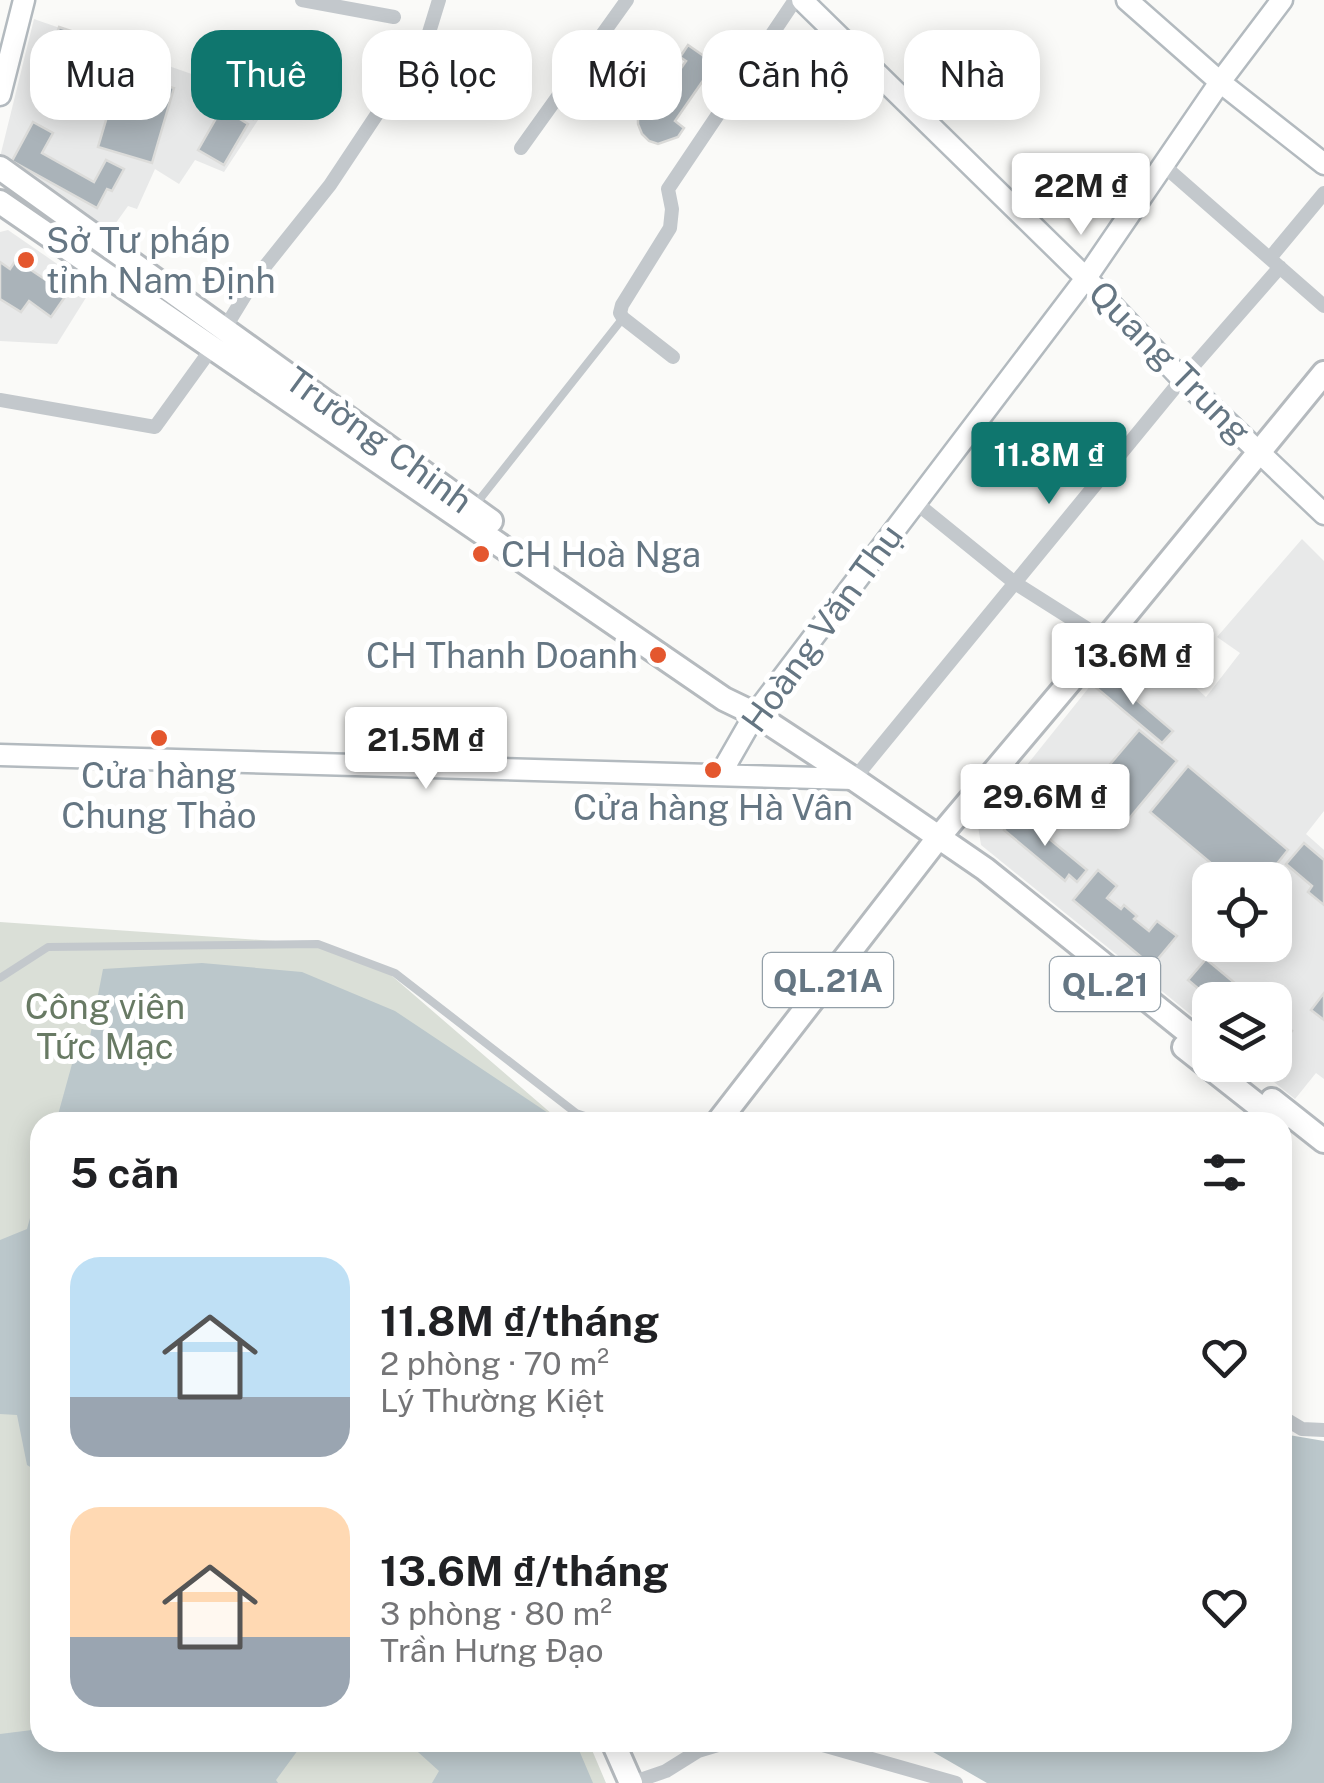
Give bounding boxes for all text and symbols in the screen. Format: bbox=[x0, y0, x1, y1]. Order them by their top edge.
chip: Mua bbox=[30, 30, 171, 120]
chip: Thuê bbox=[191, 30, 342, 120]
chip: Bộ lọc bbox=[362, 30, 532, 120]
chip: Mới bbox=[552, 30, 682, 120]
chip: Căn hộ bbox=[702, 30, 884, 120]
chip: Nhà bbox=[904, 30, 1040, 120]
pin: 22M ₫ bbox=[1011, 153, 1151, 238]
text: 22M ₫ bbox=[1034, 167, 1128, 204]
place label: Sở Tư pháp tỉnh Nam Định bbox=[46, 220, 276, 301]
marker: Sở Tư pháp tỉnh Nam Định bbox=[15, 249, 37, 271]
street label: Quang Trung bbox=[1080, 272, 1260, 452]
street label: Trường Chinh bbox=[278, 359, 480, 521]
pin: 11.8M ₫ bbox=[957, 422, 1141, 507]
text: 11.8M ₫ bbox=[993, 436, 1105, 473]
street label: Hoàng Văn Thụ bbox=[733, 516, 911, 740]
place label: CH Hoà Nga bbox=[501, 534, 701, 575]
marker: CH Hoà Nga bbox=[470, 543, 492, 565]
pin: 13.6M ₫ bbox=[1041, 623, 1225, 708]
place label: CH Thanh Doanh bbox=[366, 635, 638, 676]
text: 13.6M ₫ bbox=[1074, 637, 1192, 674]
marker: CH Thanh Doanh bbox=[647, 644, 669, 666]
pin: 21.5M ₫ bbox=[334, 707, 518, 792]
text: 21.5M ₫ bbox=[367, 721, 485, 758]
marker: Cửa hàng Chung Thảo bbox=[148, 727, 170, 749]
place label: Cửa hàng Chung Thảo bbox=[61, 755, 257, 836]
marker: Cửa hàng Hà Vân bbox=[702, 759, 724, 781]
pin: 29.6M ₫ bbox=[953, 764, 1137, 849]
text: 29.6M ₫ bbox=[983, 778, 1107, 815]
place label: Cửa hàng Hà Vân bbox=[573, 787, 853, 828]
map controls bbox=[1192, 862, 1292, 1082]
button: locate bbox=[1192, 862, 1292, 962]
road number: QL.21A bbox=[763, 953, 893, 1007]
road number: QL.21 bbox=[1050, 957, 1160, 1011]
button: layers bbox=[1192, 982, 1292, 1082]
park label: Công viên Tức Mạc bbox=[25, 986, 185, 1067]
icon: filters bbox=[1197, 1145, 1252, 1200]
text: 5 căn bbox=[70, 1148, 179, 1197]
text: 11.8M ₫/tháng bbox=[380, 1296, 659, 1345]
icon: home bbox=[150, 1297, 270, 1417]
icon: heart bbox=[1197, 1330, 1252, 1385]
text: 2 phòng · 70 m² bbox=[380, 1345, 609, 1382]
text: Lý Thường Kiệt bbox=[380, 1382, 605, 1419]
text: 13.6M ₫/tháng bbox=[380, 1546, 669, 1595]
icon: home bbox=[150, 1547, 270, 1667]
icon: heart bbox=[1197, 1580, 1252, 1635]
text: 3 phòng · 80 m² bbox=[380, 1595, 612, 1632]
text: Trần Hưng Đạo bbox=[380, 1632, 604, 1669]

